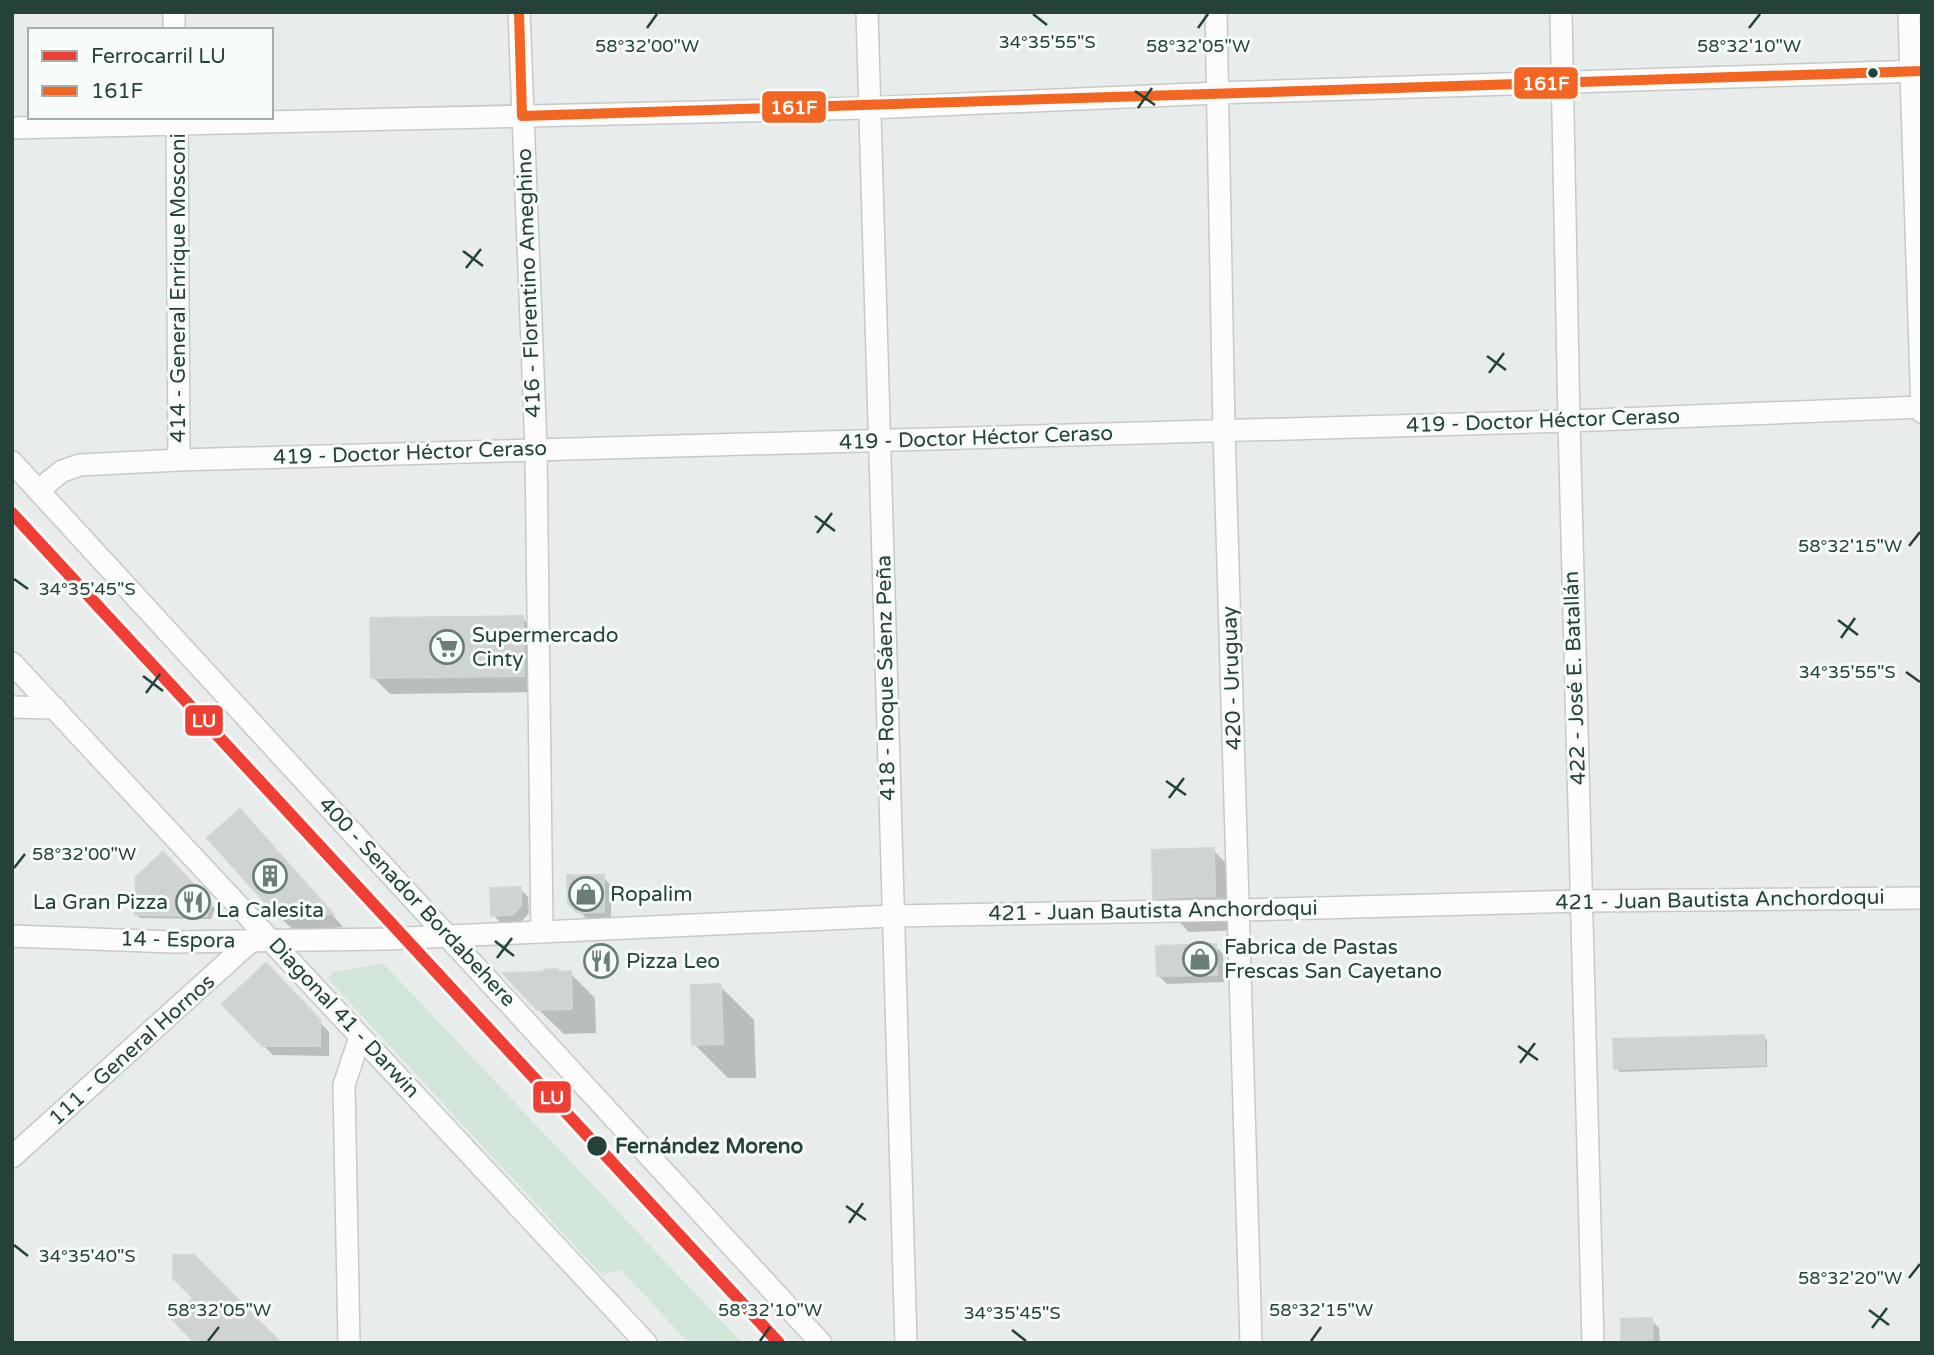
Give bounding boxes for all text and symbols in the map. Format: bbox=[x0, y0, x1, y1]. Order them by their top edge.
legend bbox=[28, 28, 273, 119]
text: 34°35'55"S bbox=[998, 31, 1096, 53]
text: 58°32'00"W bbox=[595, 35, 699, 57]
text: 58°32'05"W bbox=[1146, 35, 1250, 57]
text: 58°32'10"W bbox=[1697, 35, 1801, 57]
text: Ferrocarril LU bbox=[91, 44, 226, 69]
line badge: 161F bbox=[1513, 66, 1579, 100]
unlabelled marker bbox=[1866, 66, 1880, 80]
text: 161F bbox=[1522, 73, 1570, 95]
text: 161F bbox=[91, 79, 144, 104]
line badge: 161F bbox=[761, 90, 827, 124]
text: 161F bbox=[770, 97, 818, 119]
street label: 414 - General Enrique Mosconi bbox=[166, 133, 191, 443]
street label: 416 - Florentino Ameghino bbox=[512, 148, 546, 418]
street label: 419 - Doctor Héctor Ceraso bbox=[1406, 404, 1680, 438]
street label: 419 - Doctor Héctor Ceraso bbox=[839, 421, 1113, 455]
street label: 419 - Doctor Héctor Ceraso bbox=[273, 436, 547, 470]
text: 58°32'15"W bbox=[1798, 535, 1902, 557]
street label: 418 - Roque Sáenz Peña bbox=[871, 555, 901, 801]
street label: 422 - José E. Batallán bbox=[1559, 570, 1591, 786]
text: 34°35'45"S bbox=[38, 578, 136, 600]
street label: 420 - Uruguay bbox=[1217, 605, 1247, 751]
place label: Supermercado Cinty bbox=[472, 623, 619, 672]
supermarket icon: Supermercado Cinty bbox=[428, 628, 466, 666]
text: 34°35'55"S bbox=[1798, 661, 1896, 683]
line badge: LU bbox=[184, 704, 224, 737]
text: LU bbox=[192, 710, 216, 732]
street label: 400 - Senador Bordabehere bbox=[313, 792, 521, 1012]
text: 58°32'00"W bbox=[32, 843, 136, 865]
building icon: La Calesita bbox=[251, 857, 289, 895]
shop icon: Ropalim bbox=[567, 875, 605, 913]
place label: Ropalim bbox=[610, 882, 693, 907]
restaurant icon: La Gran Pizza bbox=[174, 883, 212, 921]
street label: 421 - Juan Bautista Anchordoqui bbox=[1555, 885, 1885, 915]
place label: La Gran Pizza bbox=[33, 890, 168, 915]
street label: 421 - Juan Bautista Anchordoqui bbox=[988, 896, 1318, 926]
place label: La Calesita bbox=[216, 898, 324, 923]
street label: 14 - Espora bbox=[120, 926, 236, 954]
street label: Diagonal 41 - Darwin bbox=[263, 933, 425, 1103]
place label: Fabrica de Pastas Frescas San Cayetano bbox=[1224, 935, 1442, 984]
shop icon: Fabrica de Pastas Frescas San Cayetano bbox=[1181, 940, 1219, 978]
restaurant icon: Pizza Leo bbox=[582, 942, 620, 980]
place label: Pizza Leo bbox=[626, 949, 720, 974]
street label: 111 - General Hornos bbox=[44, 969, 220, 1131]
line badge: LU bbox=[532, 1080, 572, 1114]
text: LU bbox=[540, 1087, 564, 1109]
marker: Fernández Moreno bbox=[585, 1134, 609, 1158]
place label: Fernández Moreno bbox=[615, 1134, 803, 1159]
text: 34°35'40"S bbox=[38, 1245, 136, 1267]
text: 58°32'20"W bbox=[1798, 1267, 1902, 1289]
text: 58°32'05"W bbox=[167, 1299, 271, 1321]
text: 58°32'10"W bbox=[718, 1299, 822, 1321]
text: 58°32'15"W bbox=[1269, 1299, 1373, 1321]
text: 34°35'45"S bbox=[963, 1302, 1061, 1324]

